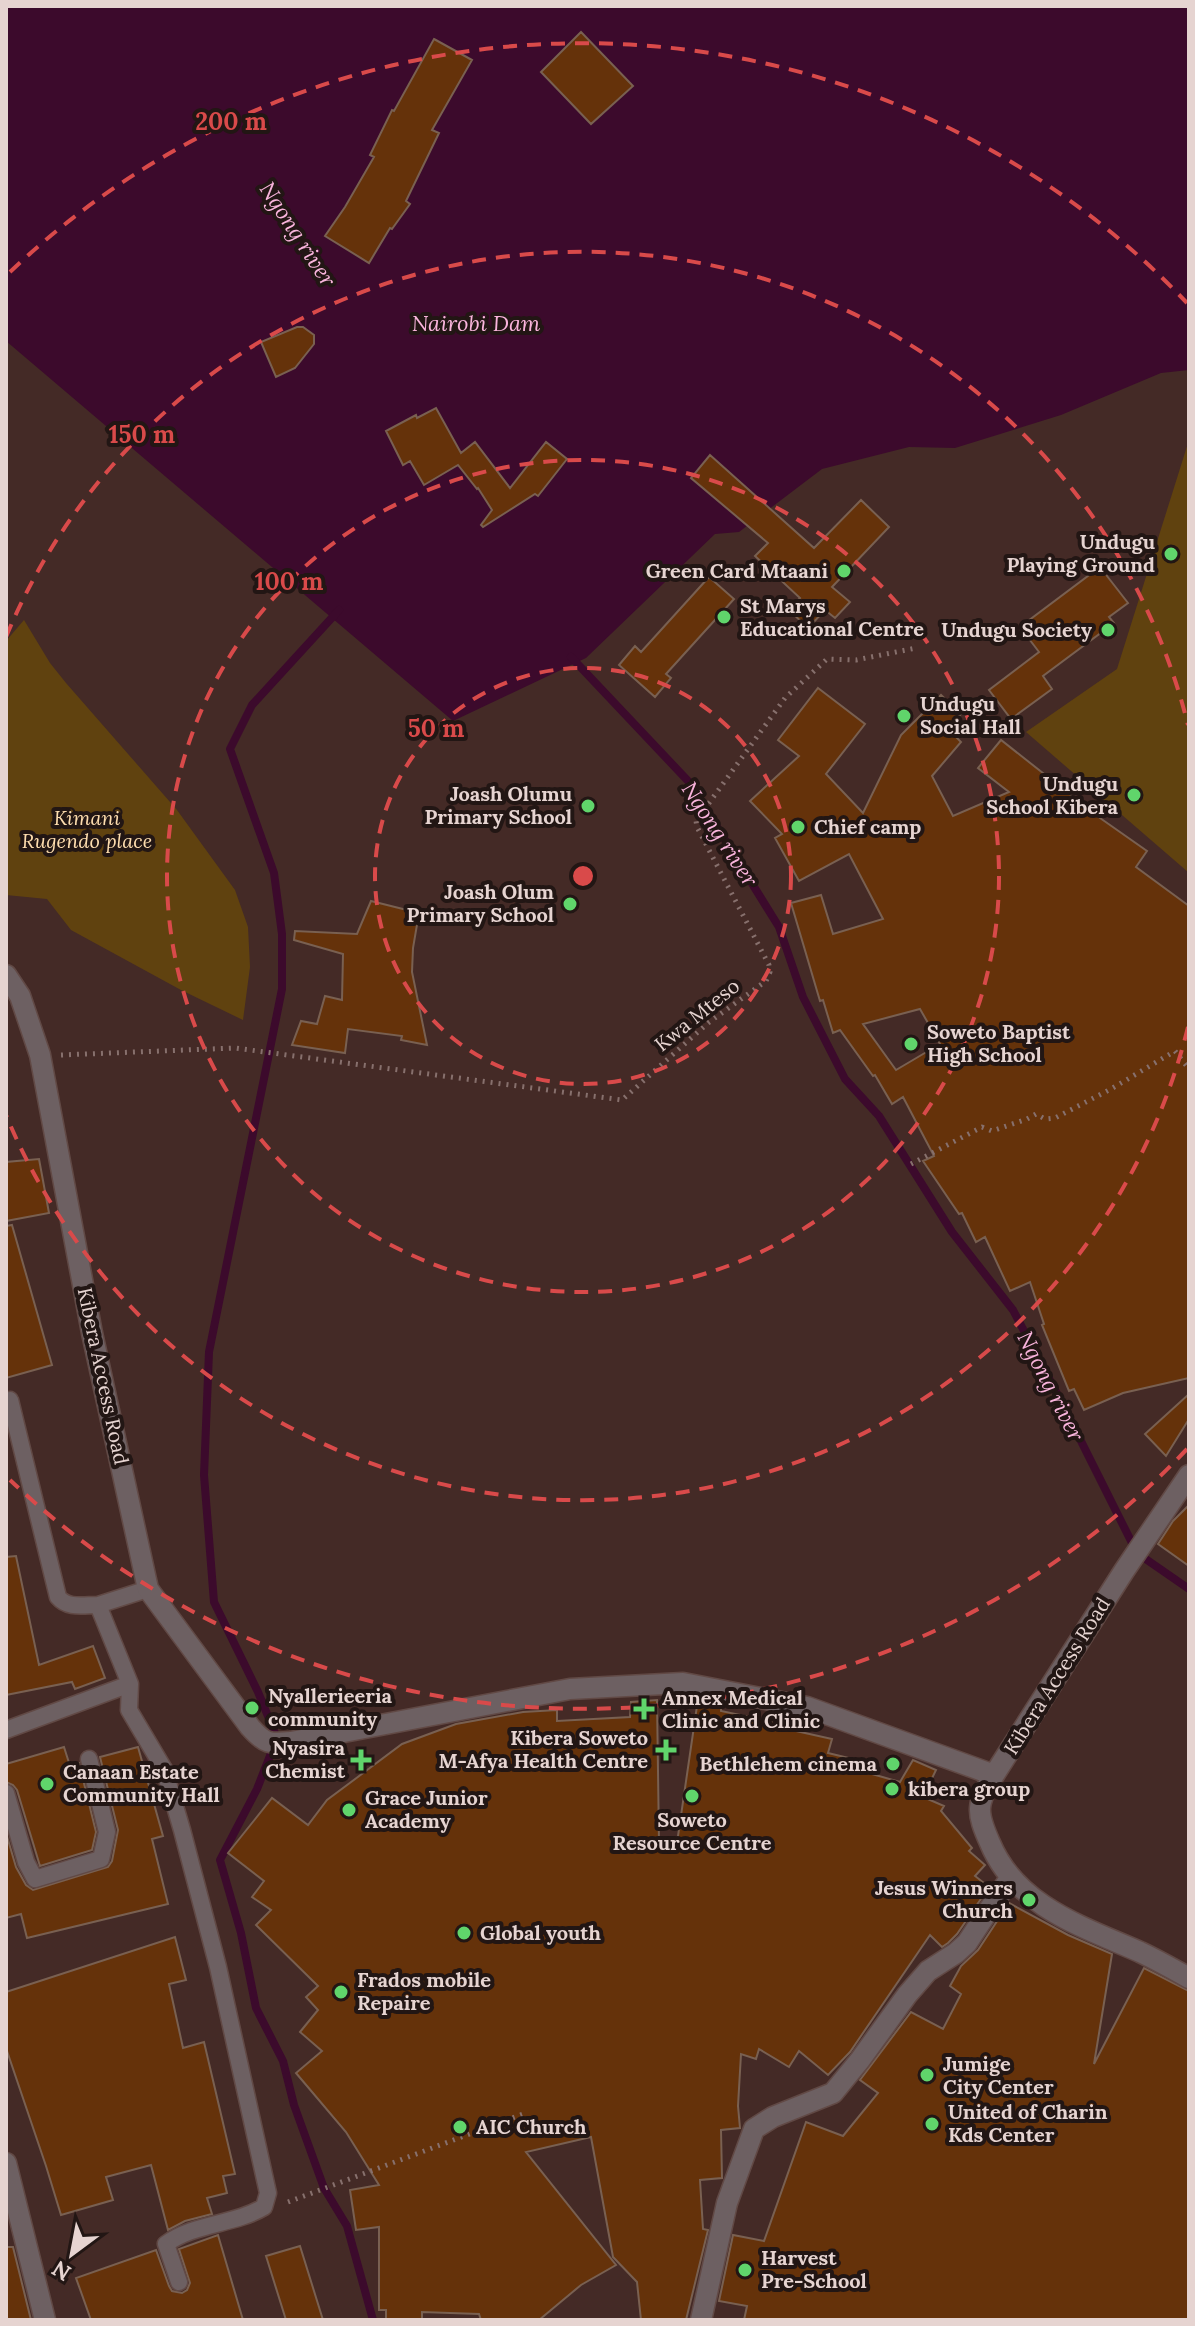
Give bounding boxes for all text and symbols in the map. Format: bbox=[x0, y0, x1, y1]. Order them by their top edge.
text: 200 m bbox=[195, 106, 267, 137]
water label: Ngong river bbox=[254, 176, 343, 293]
water label: Nairobi Dam bbox=[412, 309, 541, 337]
text: 150 m bbox=[109, 419, 175, 450]
place label: Undugu Playing Ground bbox=[1006, 529, 1155, 577]
marker: Undugu Playing Ground bbox=[1162, 545, 1180, 563]
place label: Green Card Mtaani bbox=[646, 558, 828, 583]
marker: Green Card Mtaani bbox=[835, 562, 853, 580]
text: 100 m bbox=[255, 566, 323, 597]
place label: St Marys Educational Centre bbox=[740, 593, 924, 641]
marker: St Marys Educational Centre bbox=[715, 608, 733, 626]
place label: Undugu Society bbox=[941, 617, 1092, 642]
marker: Undugu Society bbox=[1099, 621, 1117, 639]
place label: Undugu Social Hall bbox=[920, 691, 1021, 739]
marker: Undugu Social Hall bbox=[895, 707, 913, 725]
text: 50 m bbox=[408, 713, 464, 744]
place label: Undugu School Kibera bbox=[986, 771, 1119, 819]
water label: Ngong river bbox=[676, 776, 765, 893]
place label: Joash Olumu Primary School bbox=[425, 781, 572, 829]
marker: Undugu School Kibera bbox=[1125, 786, 1143, 804]
marker: Joash Olumu Primary School bbox=[579, 797, 597, 815]
park label: Kimani Rugendo place bbox=[22, 805, 152, 853]
place label: Chief camp bbox=[814, 814, 921, 839]
marker: Chief camp bbox=[789, 818, 807, 836]
centre of rings bbox=[569, 862, 597, 890]
place label: Joash Olum Primary School bbox=[407, 879, 555, 927]
marker: Joash Olum Primary School bbox=[561, 895, 579, 913]
street label: Kwa Mteso bbox=[649, 973, 744, 1056]
place label: Soweto Baptist High School bbox=[927, 1019, 1071, 1067]
marker: Soweto Baptist High School bbox=[902, 1035, 920, 1053]
street label: Kibera Access Road bbox=[72, 1285, 134, 1467]
water label: Ngong river bbox=[1011, 1326, 1091, 1446]
street label: Kibera Access Road bbox=[998, 1593, 1115, 1759]
place label: Nyallerieeria community bbox=[268, 1683, 392, 1731]
place label: Annex Medical Clinic and Clinic bbox=[662, 1685, 821, 1733]
marker: Annex Medical Clinic and Clinic bbox=[633, 1698, 655, 1720]
marker: Nyallerieeria community bbox=[243, 1699, 261, 1717]
place label: Kibera Soweto M-Afya Health Centre bbox=[438, 1725, 648, 1773]
place label: Nyasira Chemist bbox=[265, 1735, 346, 1783]
marker: Kibera Soweto M-Afya Health Centre bbox=[655, 1739, 677, 1761]
marker: Nyasira Chemist bbox=[352, 1751, 370, 1769]
place label: Bethlehem cinema bbox=[699, 1751, 878, 1776]
marker: Bethlehem cinema bbox=[884, 1755, 902, 1773]
place label: Canaan Estate Community Hall bbox=[63, 1759, 220, 1807]
marker: Canaan Estate Community Hall bbox=[38, 1775, 56, 1793]
place label: kibera group bbox=[908, 1776, 1030, 1801]
marker: kibera group bbox=[883, 1780, 901, 1798]
place label: Grace Junior Academy bbox=[365, 1785, 488, 1833]
marker: Soweto Resource Centre bbox=[683, 1787, 701, 1805]
marker: Grace Junior Academy bbox=[340, 1801, 358, 1819]
place label: Soweto Resource Centre bbox=[612, 1807, 772, 1855]
place label: Jesus Winners Church bbox=[875, 1875, 1014, 1923]
marker: Jesus Winners Church bbox=[1020, 1891, 1038, 1909]
place label: Global youth bbox=[480, 1920, 602, 1945]
marker: Global youth bbox=[455, 1924, 473, 1942]
place label: Frados mobile Repaire bbox=[357, 1967, 491, 2015]
marker: Frados mobile Repaire bbox=[332, 1983, 350, 2001]
place label: Jumige City Center bbox=[943, 2051, 1054, 2099]
marker: Jumige City Center bbox=[918, 2066, 936, 2084]
place label: United of Charin Kds Center bbox=[948, 2099, 1108, 2147]
place label: AIC Church bbox=[476, 2114, 587, 2139]
marker: United of Charin Kds Center bbox=[923, 2115, 941, 2133]
marker: AIC Church bbox=[451, 2118, 469, 2136]
north arrow bbox=[32, 2214, 112, 2294]
place label: Harvest Pre-School bbox=[761, 2245, 867, 2293]
text: N bbox=[47, 2255, 76, 2287]
marker: Harvest Pre-School bbox=[736, 2261, 754, 2279]

